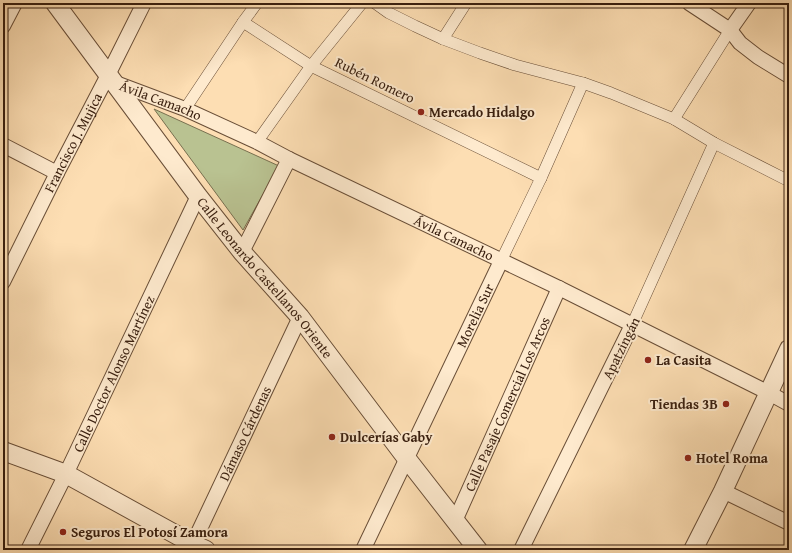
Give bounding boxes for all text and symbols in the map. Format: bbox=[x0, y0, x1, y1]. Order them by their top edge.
street label: Rubén Romero bbox=[332, 52, 418, 108]
street label: Ávila Camacho bbox=[117, 75, 205, 125]
street label: Francisco J. Mujica bbox=[39, 89, 107, 196]
place label: Mercado Hidalgo bbox=[429, 102, 535, 122]
marker: Mercado Hidalgo bbox=[416, 107, 426, 117]
street label: Calle Leonardo Castellanos Oriente bbox=[192, 193, 338, 363]
street label: Ávila Camacho bbox=[411, 210, 497, 265]
street label: Morelia Sur bbox=[451, 280, 499, 351]
street label: Calle Doctor Alonso Martínez bbox=[68, 292, 159, 455]
street label: Apatzingán bbox=[597, 313, 645, 382]
street label: Calle Pasaje Comercial Los Arcos bbox=[459, 314, 555, 495]
place label: La Casita bbox=[656, 350, 712, 370]
marker: La Casita bbox=[643, 355, 653, 365]
street label: Dámaso Cárdenas bbox=[214, 382, 276, 484]
place label: Tiendas 3B bbox=[650, 394, 718, 414]
marker: Tiendas 3B bbox=[721, 399, 731, 409]
place label: Dulcerías Gaby bbox=[340, 427, 433, 447]
marker: Dulcerías Gaby bbox=[327, 432, 337, 442]
place label: Hotel Roma bbox=[696, 448, 769, 468]
marker: Hotel Roma bbox=[683, 453, 693, 463]
place label: Seguros El Potosí Zamora bbox=[71, 522, 229, 542]
marker: Seguros El Potosí Zamora bbox=[58, 527, 68, 537]

